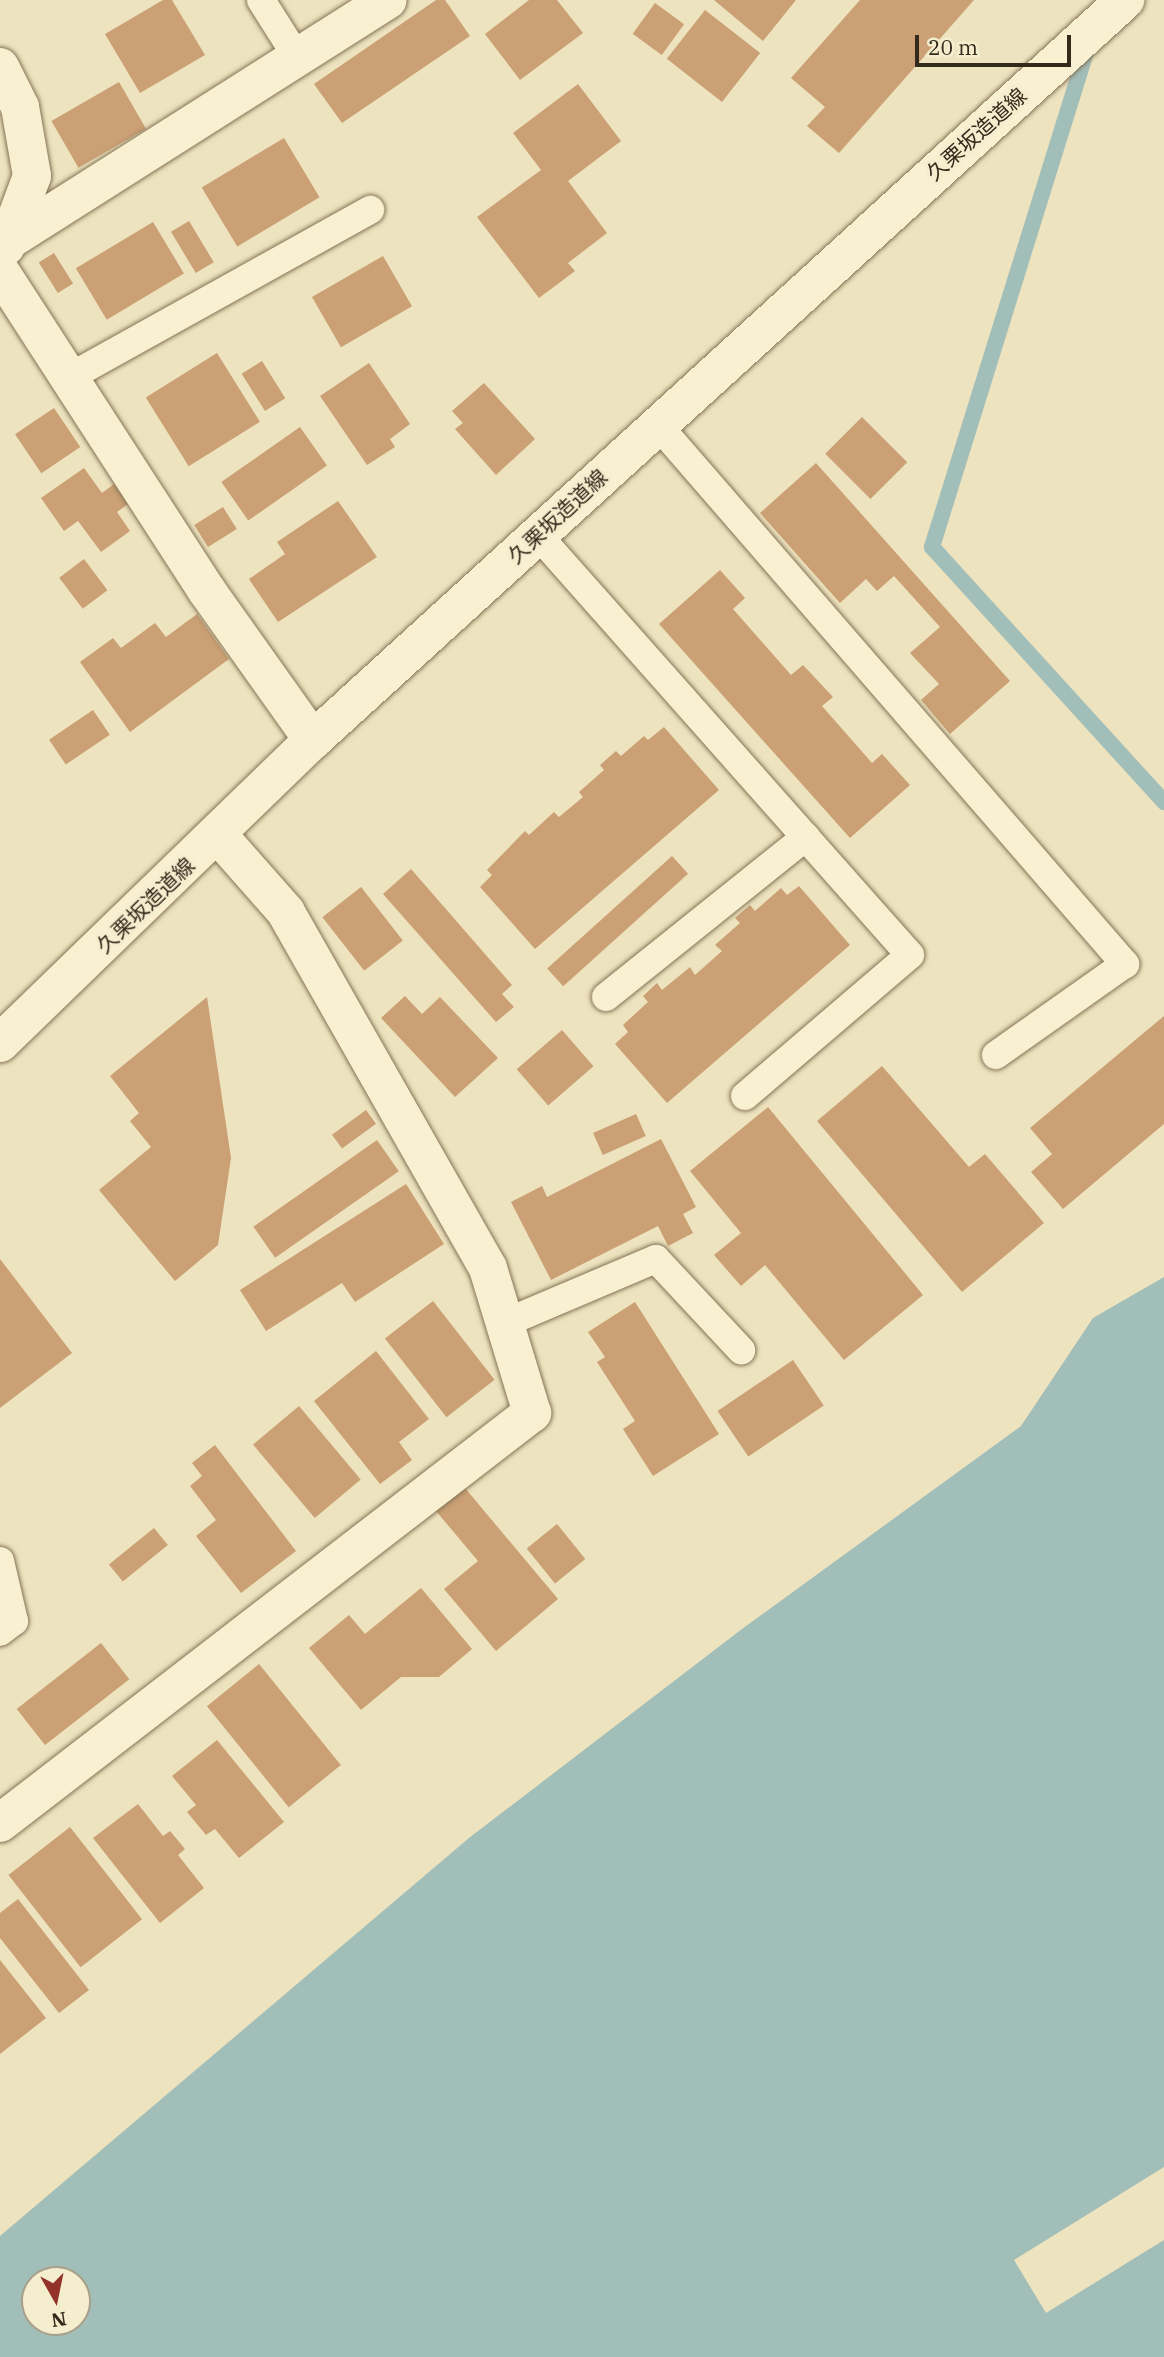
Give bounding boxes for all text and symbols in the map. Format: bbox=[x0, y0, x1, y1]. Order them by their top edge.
scale bar bbox=[919, 21, 1075, 65]
text: 20 m bbox=[928, 33, 978, 61]
street label: 久栗坂造道線 bbox=[921, 82, 1031, 186]
street label: 久栗坂造道線 bbox=[502, 464, 612, 568]
street label: 久栗坂造道線 bbox=[91, 852, 199, 958]
north arrow bbox=[21, 2266, 91, 2336]
text: N bbox=[50, 2307, 68, 2333]

